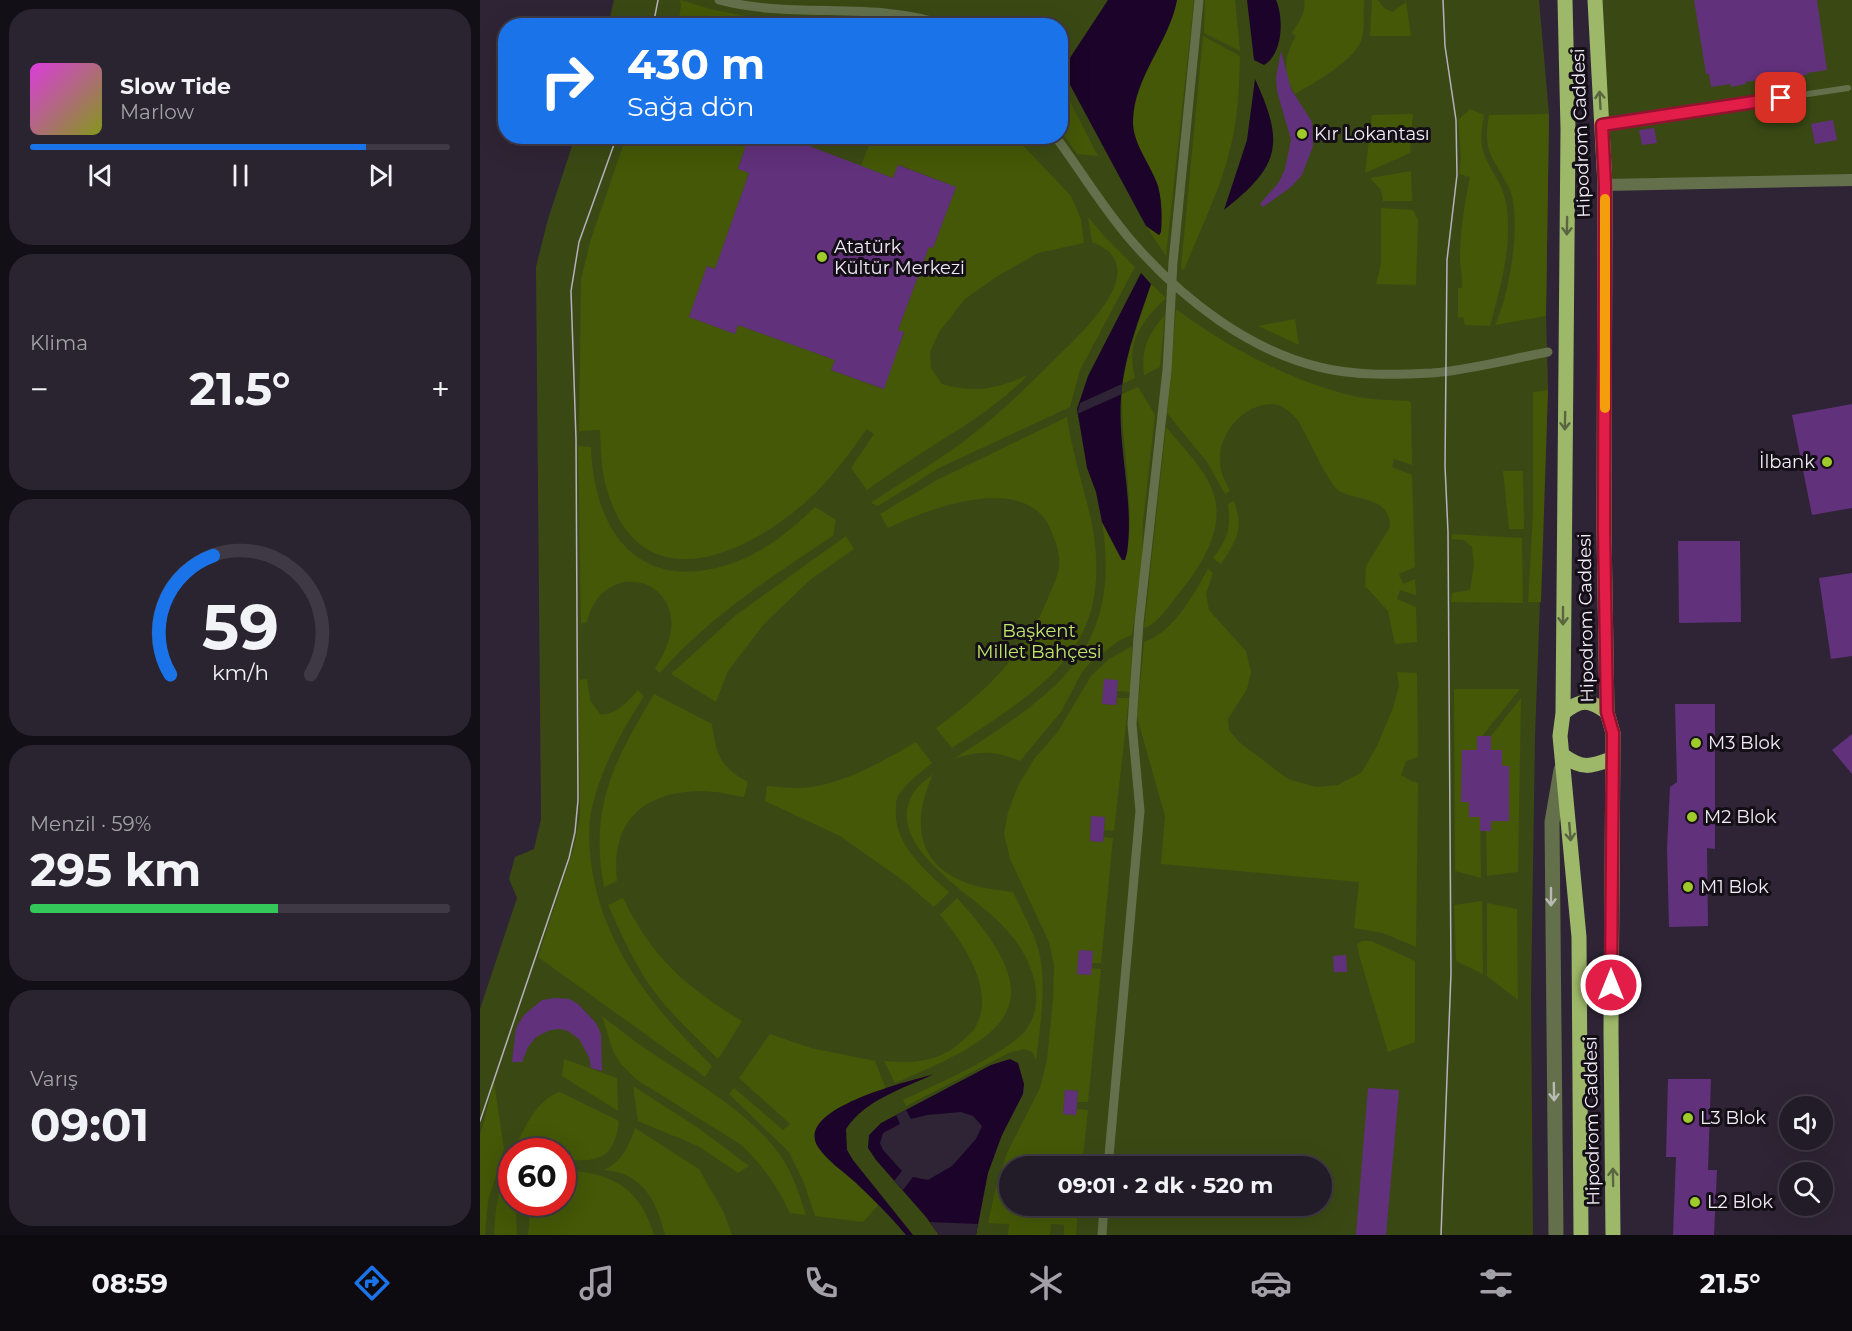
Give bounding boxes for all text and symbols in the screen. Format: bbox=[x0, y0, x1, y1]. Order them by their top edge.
text: 430 m bbox=[627, 38, 765, 90]
icon: right bbox=[528, 42, 606, 120]
street label: Hipodrom Caddesi bbox=[1567, 48, 1595, 218]
pin bbox=[1755, 72, 1806, 123]
text: Slow Tide bbox=[120, 73, 231, 100]
icon: arrive bbox=[1764, 81, 1797, 114]
text: Sağa dön bbox=[627, 90, 755, 123]
one-way arrow bbox=[1595, 91, 1606, 111]
text: Marlow bbox=[120, 100, 194, 124]
place label: Kır Lokantası bbox=[1314, 123, 1430, 145]
marker: Kır Lokantası bbox=[1295, 127, 1309, 141]
icon: previous bbox=[84, 159, 117, 192]
icon: pause bbox=[224, 159, 257, 192]
icon: next bbox=[364, 159, 397, 192]
one-way arrow bbox=[1561, 216, 1573, 236]
place label: Atatürk Kültür Merkezi bbox=[834, 236, 965, 279]
marker: Atatürk Kültür Merkezi bbox=[815, 250, 829, 264]
text: Klima bbox=[30, 331, 88, 355]
text: 21.5° bbox=[189, 361, 291, 416]
text: − bbox=[30, 369, 49, 409]
text: + bbox=[431, 369, 450, 409]
one-way arrow bbox=[1559, 411, 1571, 431]
place label: İlbank bbox=[1759, 451, 1815, 473]
marker: İlbank bbox=[1820, 455, 1834, 469]
street label: Hipodrom Caddesi bbox=[1574, 533, 1598, 703]
text: 59 bbox=[202, 589, 278, 665]
one-way arrow bbox=[1557, 606, 1569, 626]
park label: Başkent Millet Bahçesi bbox=[976, 620, 1102, 663]
text: km/h bbox=[211, 659, 269, 685]
place label: M3 Blok bbox=[1708, 732, 1781, 754]
marker: M3 Blok bbox=[1689, 736, 1703, 750]
place label: M2 Blok bbox=[1704, 806, 1777, 828]
marker: M2 Blok bbox=[1685, 810, 1699, 824]
text: Menzil · 59% bbox=[30, 812, 151, 836]
one-way arrow bbox=[1565, 821, 1576, 841]
text: 295 km bbox=[30, 842, 201, 897]
place label: M1 Blok bbox=[1700, 876, 1769, 898]
marker: M1 Blok bbox=[1681, 880, 1695, 894]
one-way arrow bbox=[1545, 887, 1557, 907]
position arrow bbox=[1579, 953, 1643, 1017]
street label: Hipodrom Caddesi bbox=[1580, 1036, 1604, 1206]
text: Varış bbox=[30, 1067, 78, 1091]
one-way arrow bbox=[1548, 1082, 1560, 1102]
map controls bbox=[1779, 1096, 1833, 1216]
button: sound bbox=[1779, 1096, 1833, 1150]
text: 09:01 bbox=[30, 1097, 149, 1152]
place label: L3 Blok bbox=[1700, 1107, 1766, 1129]
marker: L3 Blok bbox=[1681, 1111, 1695, 1125]
speed limit sign: 60 bbox=[498, 1138, 576, 1216]
button: search bbox=[1779, 1162, 1833, 1216]
one-way arrow bbox=[1607, 1167, 1618, 1187]
text: 09:01 · 2 dk · 520 m bbox=[1058, 1172, 1273, 1199]
place label: L2 Blok bbox=[1707, 1191, 1773, 1213]
marker: L2 Blok bbox=[1688, 1195, 1702, 1209]
icon: directions bbox=[351, 1262, 393, 1304]
icon: music bbox=[576, 1262, 618, 1304]
icon: phone bbox=[800, 1262, 842, 1304]
icon: climate bbox=[1025, 1262, 1067, 1304]
icon: car bbox=[1250, 1262, 1292, 1304]
icon: filters bbox=[1475, 1262, 1517, 1304]
text: 08:59 bbox=[91, 1267, 168, 1300]
text: 21.5° bbox=[1700, 1267, 1760, 1300]

